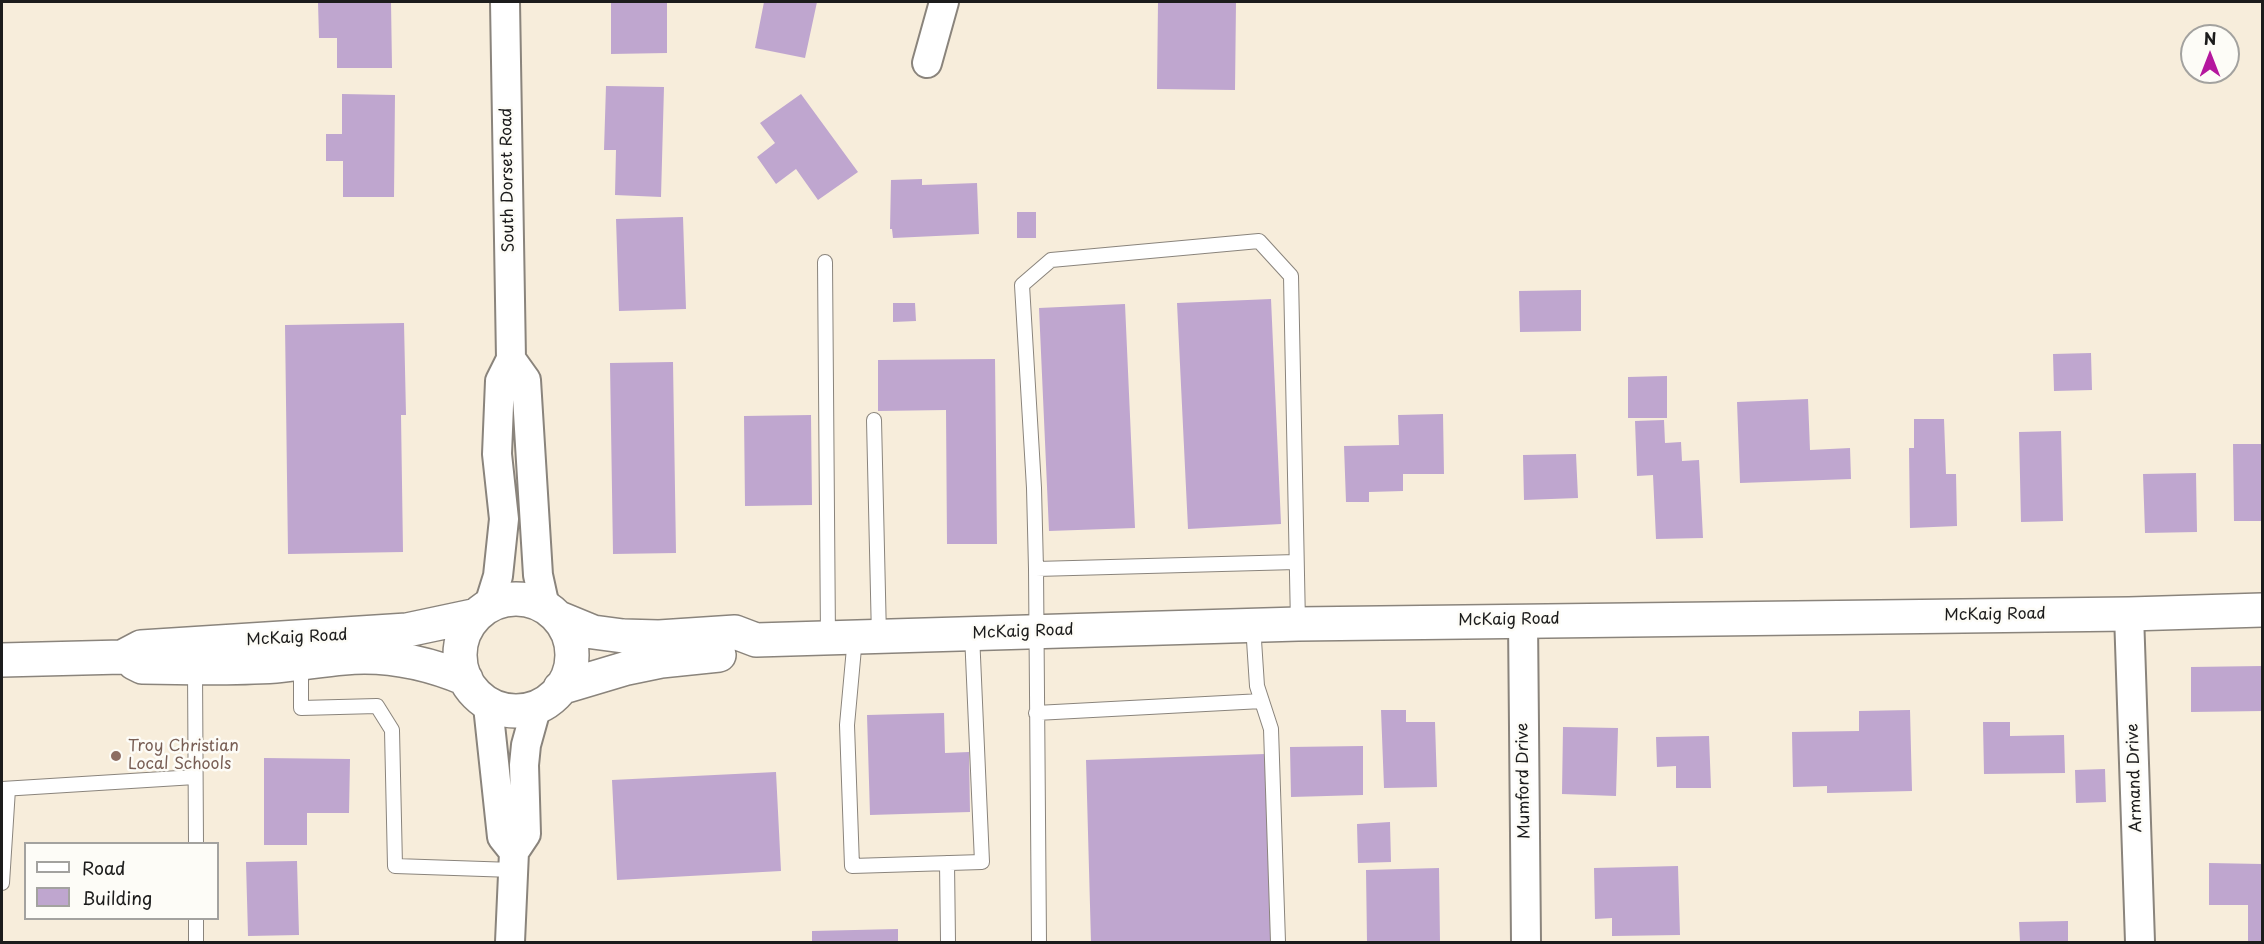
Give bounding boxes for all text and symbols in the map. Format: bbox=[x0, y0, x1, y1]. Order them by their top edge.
north arrow bbox=[2180, 24, 2240, 84]
text: N bbox=[2204, 26, 2216, 50]
street label: South Dorset Road bbox=[497, 107, 519, 253]
street label: McKaig Road bbox=[1944, 605, 2046, 625]
street label: McKaig Road bbox=[1458, 610, 1560, 630]
street label: McKaig Road bbox=[972, 621, 1074, 643]
street label: McKaig Road bbox=[246, 626, 348, 650]
street label: Mumford Drive bbox=[1513, 723, 1535, 839]
street label: Armand Drive bbox=[2124, 723, 2146, 833]
place label: Troy Christian Local Schools bbox=[128, 737, 239, 775]
marker: Troy Christian Local Schools bbox=[109, 749, 123, 763]
legend bbox=[24, 842, 219, 920]
text: Road bbox=[82, 854, 126, 881]
text: Building bbox=[82, 884, 152, 911]

